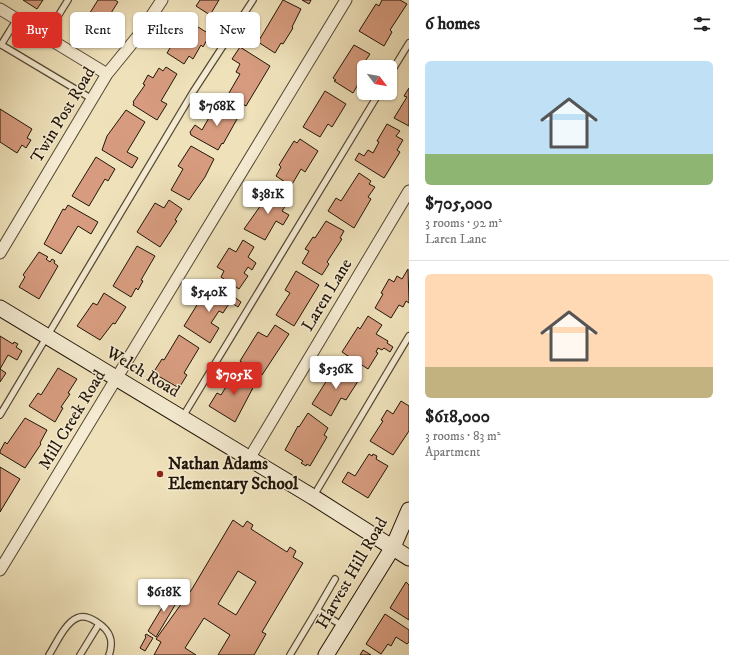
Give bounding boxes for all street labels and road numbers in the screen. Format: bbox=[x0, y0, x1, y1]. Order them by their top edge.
street label: Twin Post Road bbox=[26, 63, 101, 167]
street label: Laren Lane bbox=[297, 255, 357, 335]
street label: Welch Road bbox=[101, 341, 184, 403]
street label: Mill Creek Road bbox=[34, 366, 111, 474]
street label: Harvest Hill Road bbox=[311, 513, 393, 633]

